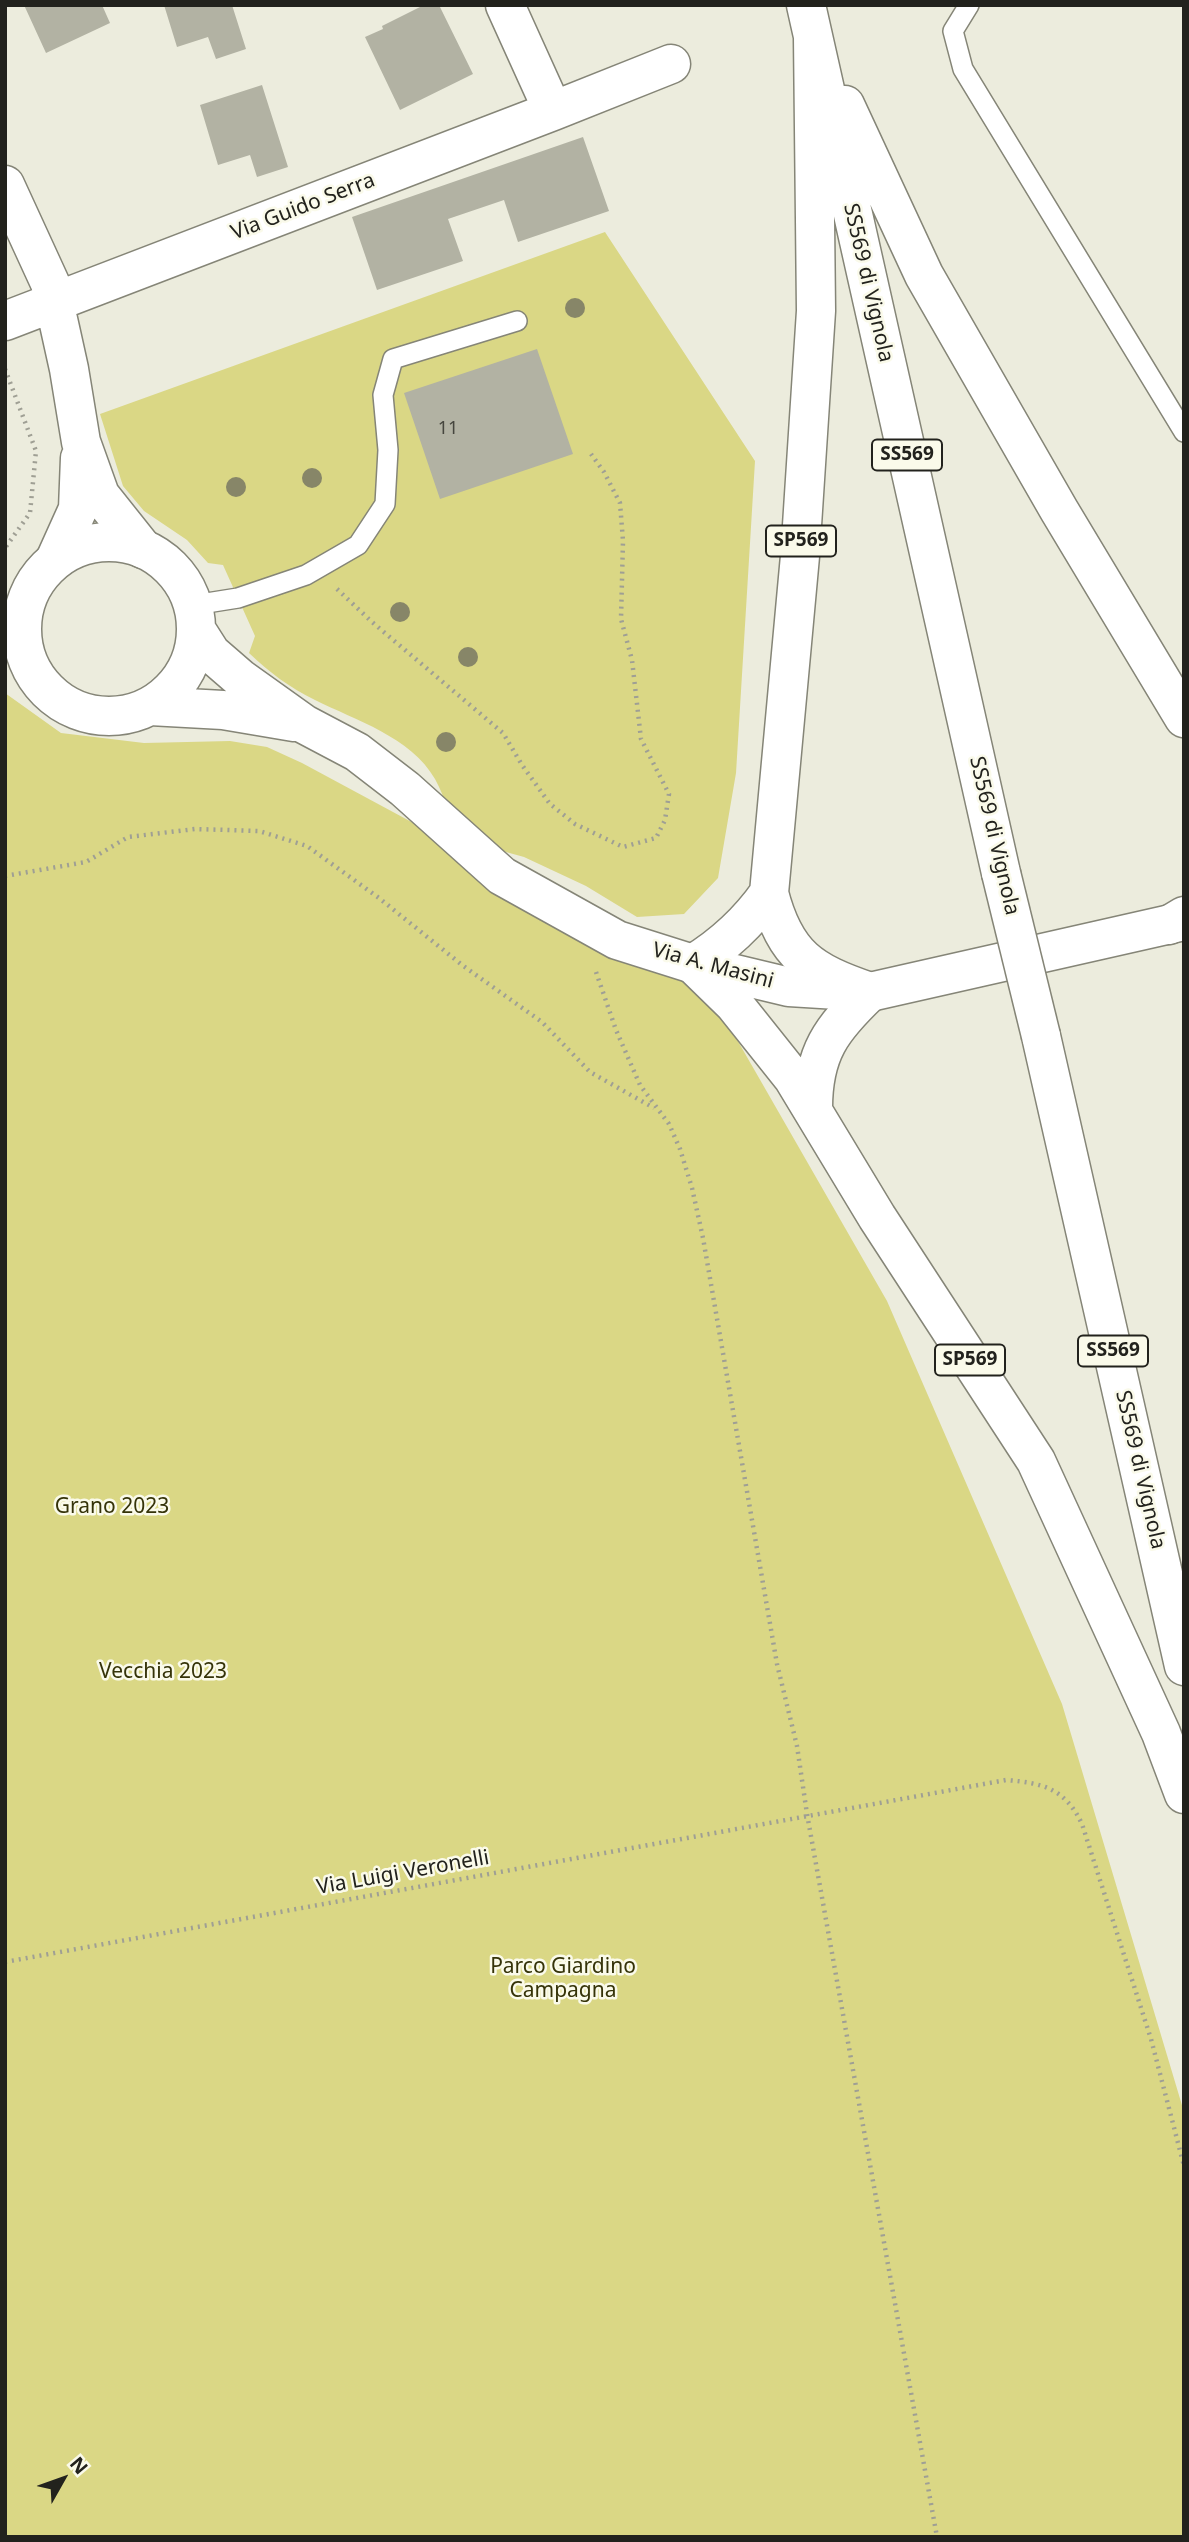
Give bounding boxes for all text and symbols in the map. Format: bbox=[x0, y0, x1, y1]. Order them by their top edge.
street label: Via Guido Serra bbox=[227, 168, 379, 246]
street label: SS569 di Vignola bbox=[837, 201, 899, 365]
house number: 11 bbox=[438, 418, 458, 440]
road number: SS569 bbox=[872, 440, 942, 470]
road number: SP569 bbox=[766, 526, 836, 556]
street label: SS569 di Vignola bbox=[963, 754, 1025, 918]
street label: Via A. Masini bbox=[650, 938, 776, 994]
road number: SS569 bbox=[1078, 1336, 1148, 1366]
road number: SP569 bbox=[935, 1344, 1005, 1376]
street label: SS569 di Vignola bbox=[1109, 1388, 1171, 1552]
park label: Grano 2023 bbox=[55, 1494, 169, 1520]
park label: Vecchia 2023 bbox=[99, 1659, 227, 1685]
street label: Via Luigi Veronelli bbox=[315, 1845, 491, 1901]
park label: Parco Giardino Campagna bbox=[490, 1954, 636, 2004]
north arrow bbox=[28, 2444, 98, 2514]
text: N bbox=[64, 2451, 94, 2480]

